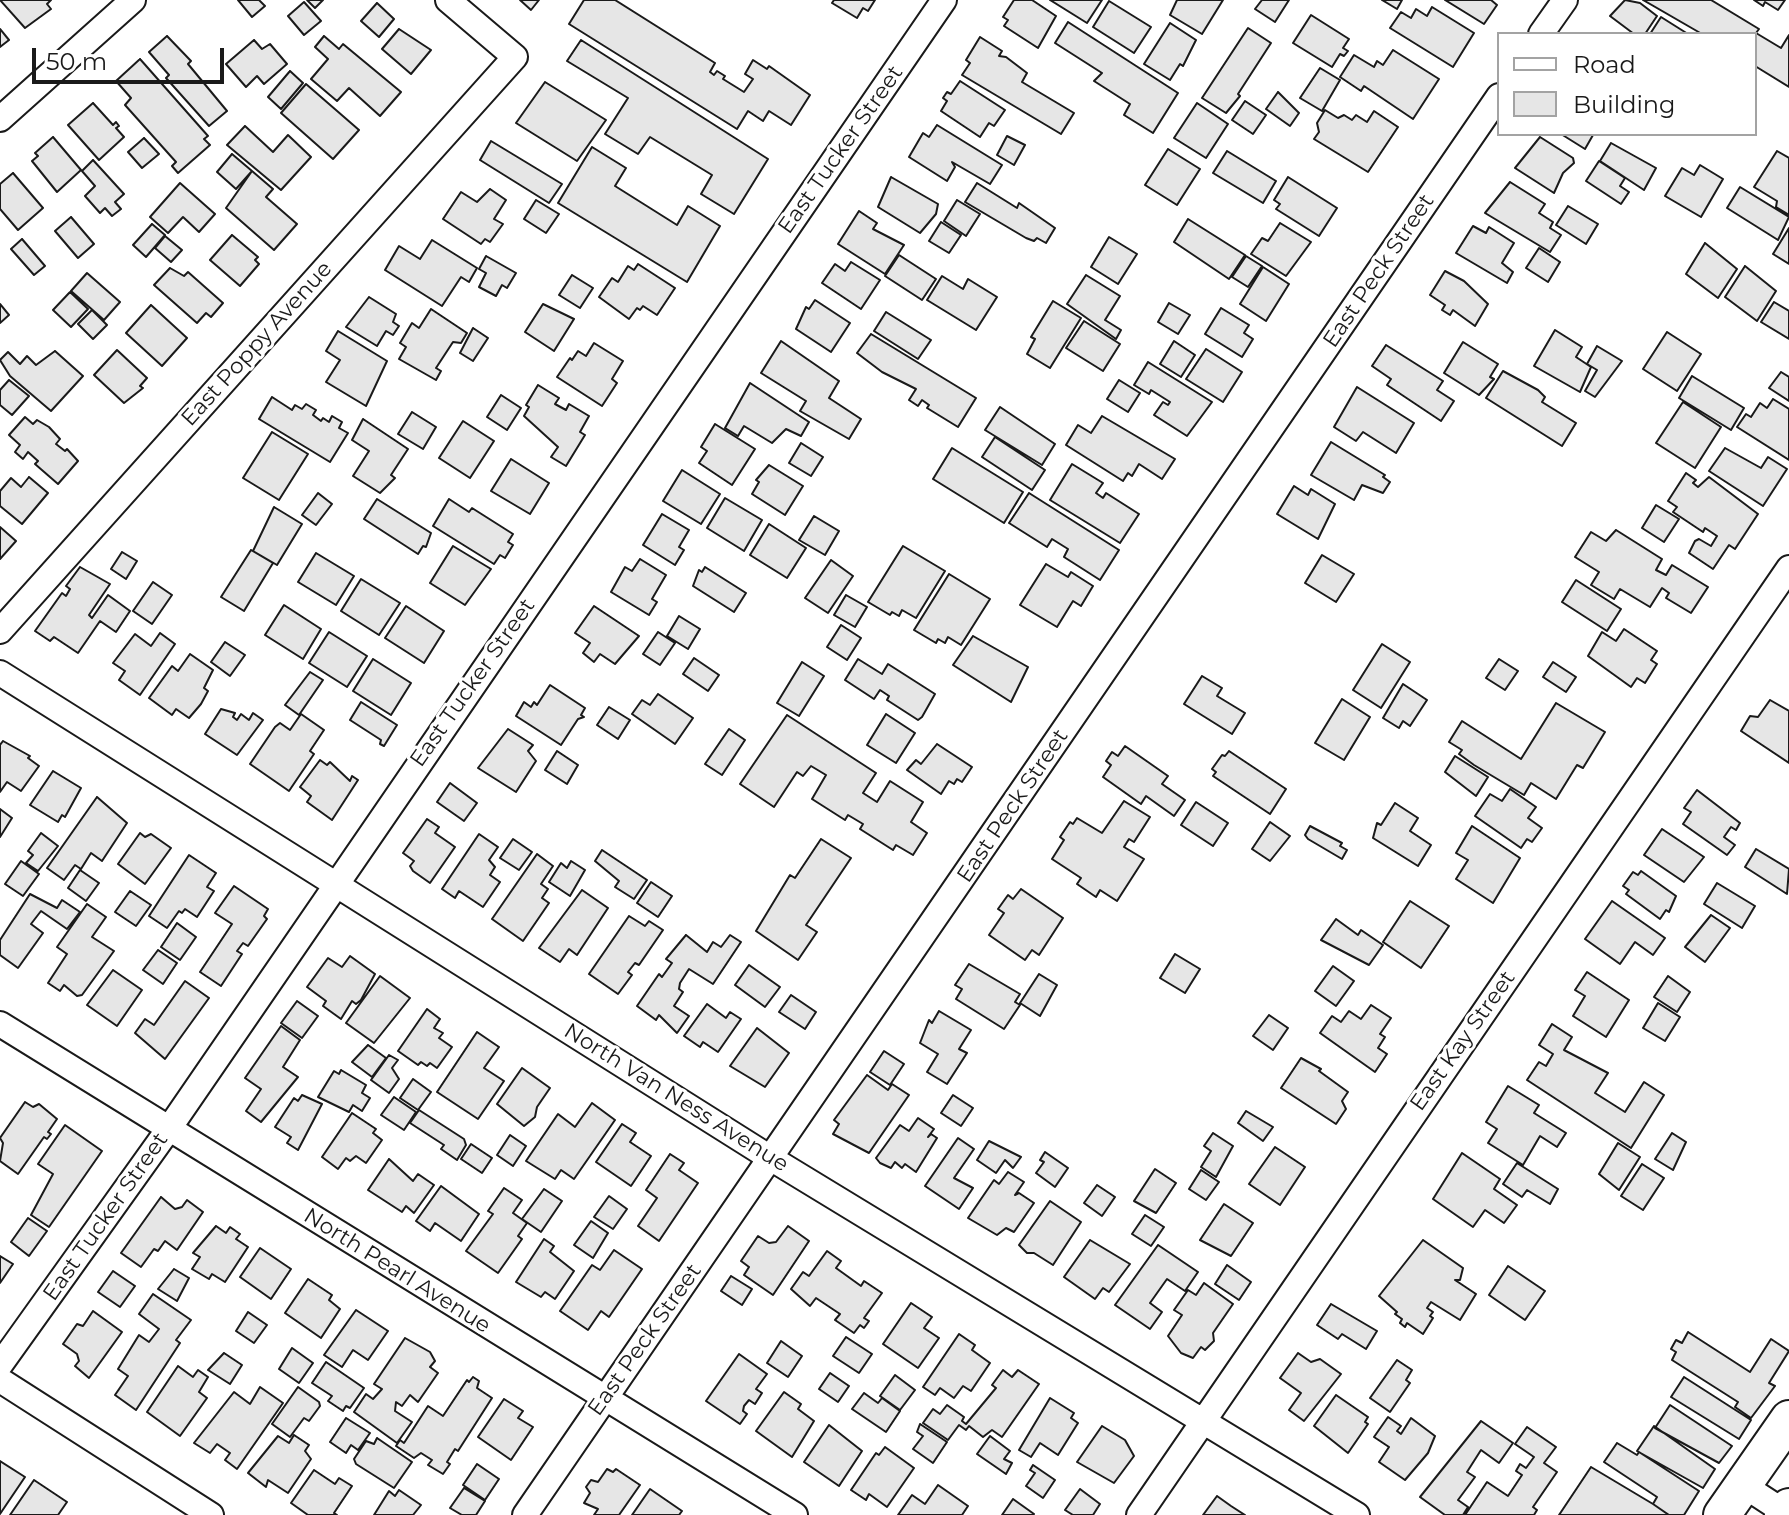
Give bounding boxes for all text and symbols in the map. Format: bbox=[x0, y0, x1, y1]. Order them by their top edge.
scale bar bbox=[36, 32, 228, 82]
legend bbox=[1497, 32, 1757, 136]
text: 50 m bbox=[46, 47, 107, 76]
text: Road bbox=[1573, 50, 1636, 79]
street label: East Tucker Street bbox=[773, 61, 909, 239]
text: Building bbox=[1573, 90, 1676, 119]
street label: East Peck Street bbox=[1318, 189, 1440, 353]
street label: East Poppy Avenue bbox=[176, 256, 338, 432]
street label: East Tucker Street bbox=[405, 594, 541, 772]
street label: East Peck Street bbox=[952, 724, 1074, 888]
street label: East Kay Street bbox=[1405, 966, 1521, 1116]
street label: North Van Ness Avenue bbox=[559, 1018, 793, 1178]
street label: East Tucker Street bbox=[38, 1128, 174, 1306]
street label: North Pearl Avenue bbox=[299, 1203, 495, 1339]
street label: East Peck Street bbox=[583, 1259, 707, 1421]

